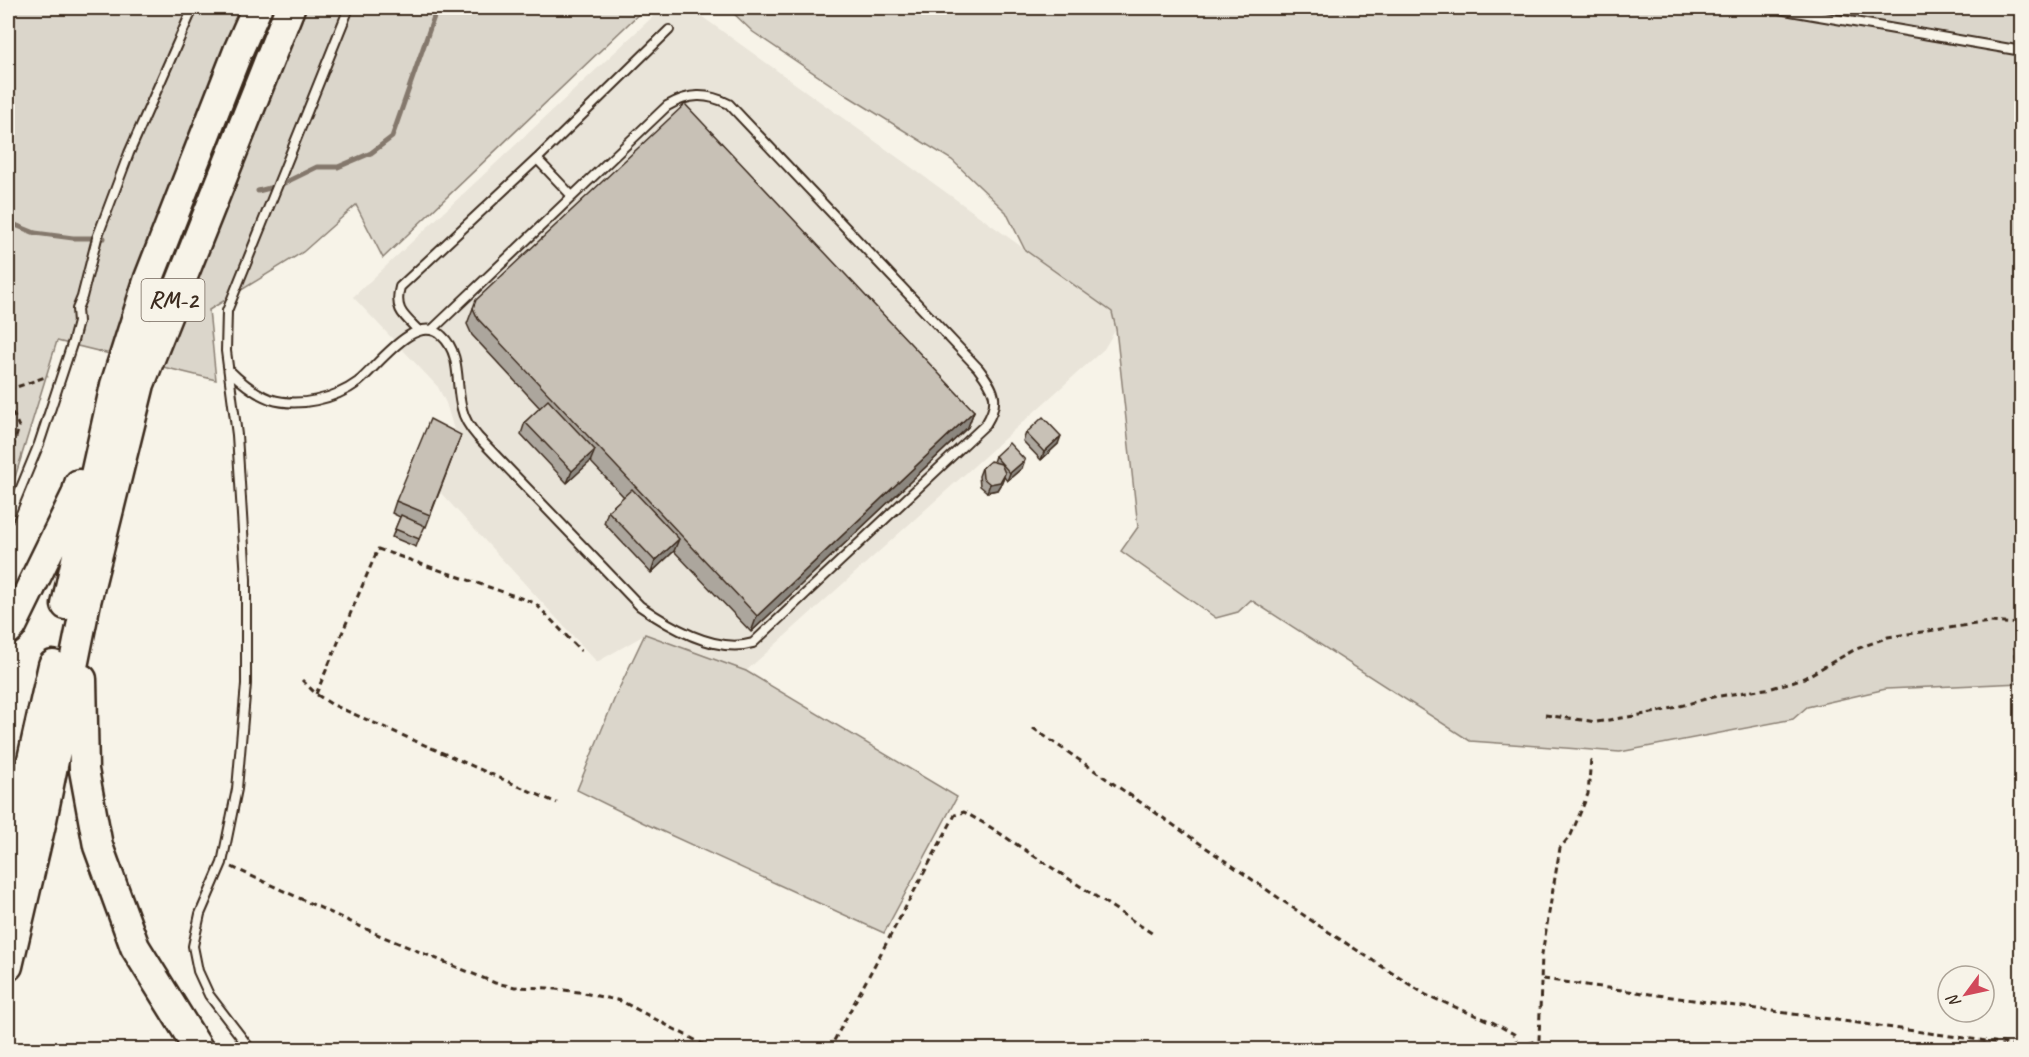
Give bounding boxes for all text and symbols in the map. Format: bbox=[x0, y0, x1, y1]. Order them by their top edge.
road number: RM-2 bbox=[142, 279, 204, 321]
north arrow bbox=[1936, 964, 1996, 1024]
text: N bbox=[1941, 989, 1965, 1011]

